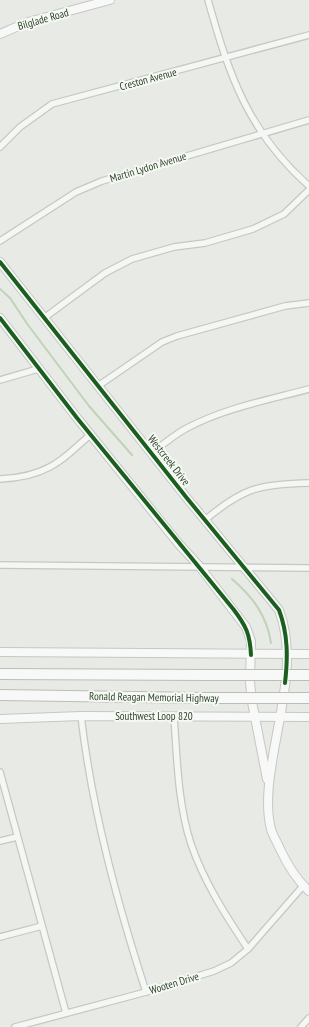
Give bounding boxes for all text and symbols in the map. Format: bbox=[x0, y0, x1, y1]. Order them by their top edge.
street label: Bilglade Road bbox=[16, 5, 70, 33]
street label: Creston Avenue bbox=[118, 65, 179, 93]
street label: Martin Lydon Avenue bbox=[108, 149, 188, 185]
street label: Westcreek Drive bbox=[145, 432, 193, 488]
street label: Ronald Reagan Memorial Highway bbox=[89, 689, 220, 705]
street label: Southwest Loop 820 bbox=[115, 709, 193, 723]
street label: Wooten Drive bbox=[148, 969, 201, 997]

